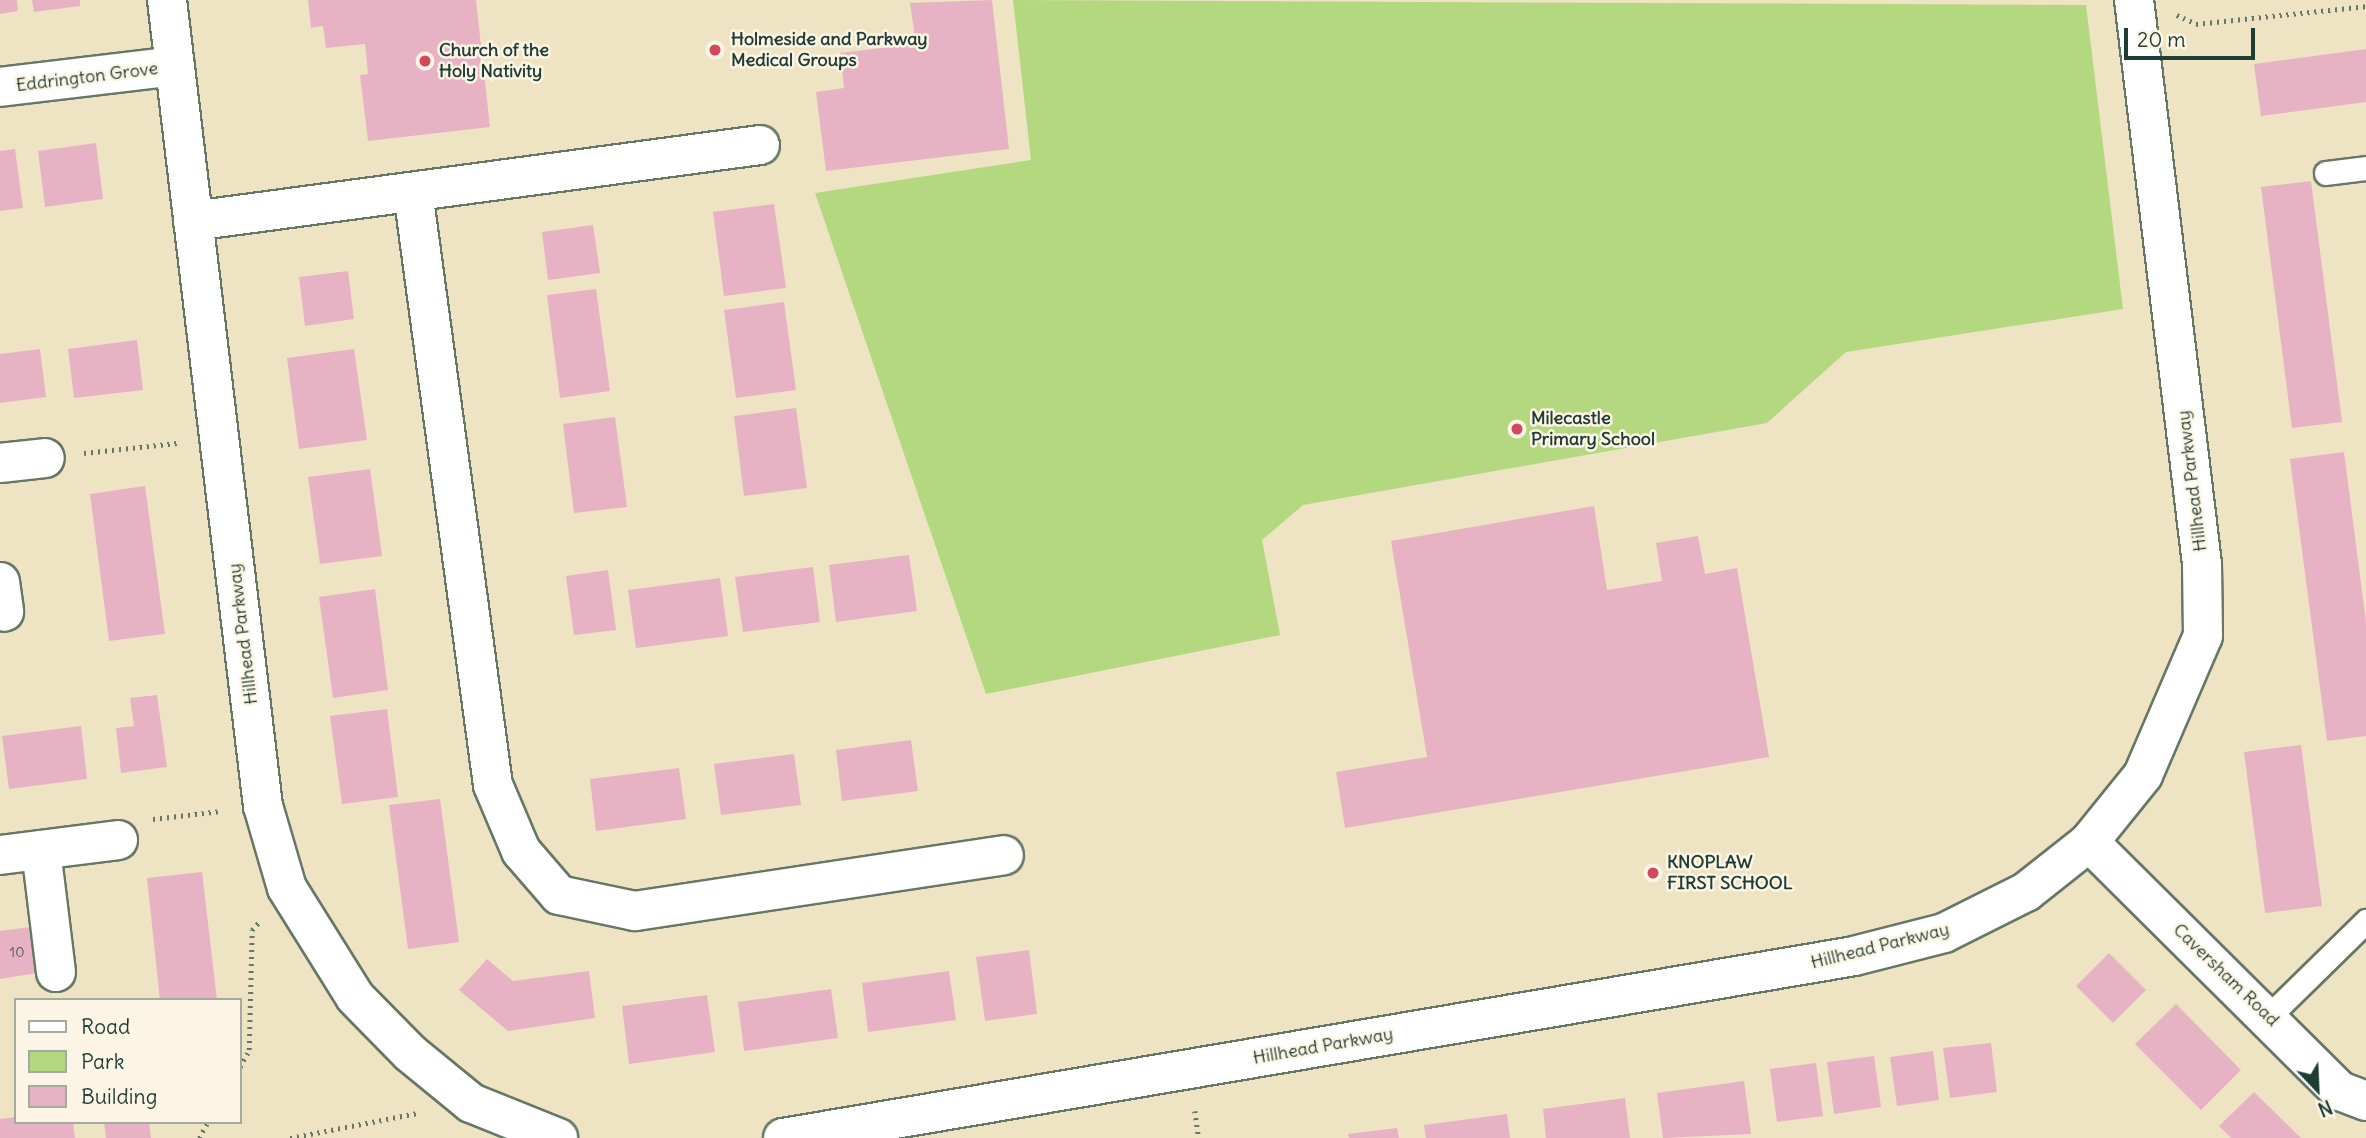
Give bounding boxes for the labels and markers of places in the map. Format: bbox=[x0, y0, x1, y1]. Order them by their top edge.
place label: Holmeside and Parkway Medical Groups bbox=[731, 29, 928, 72]
place label: Church of the Holy Nativity bbox=[439, 40, 549, 82]
marker: Holmeside and Parkway Medical Groups bbox=[705, 40, 725, 60]
marker: Church of the Holy Nativity bbox=[417, 53, 433, 69]
place label: Milecastle Primary School bbox=[1531, 408, 1655, 450]
marker: Milecastle Primary School bbox=[1509, 421, 1525, 437]
place label: KNOPLAW FIRST SCHOOL bbox=[1667, 852, 1792, 894]
marker: KNOPLAW FIRST SCHOOL bbox=[1645, 865, 1661, 881]

